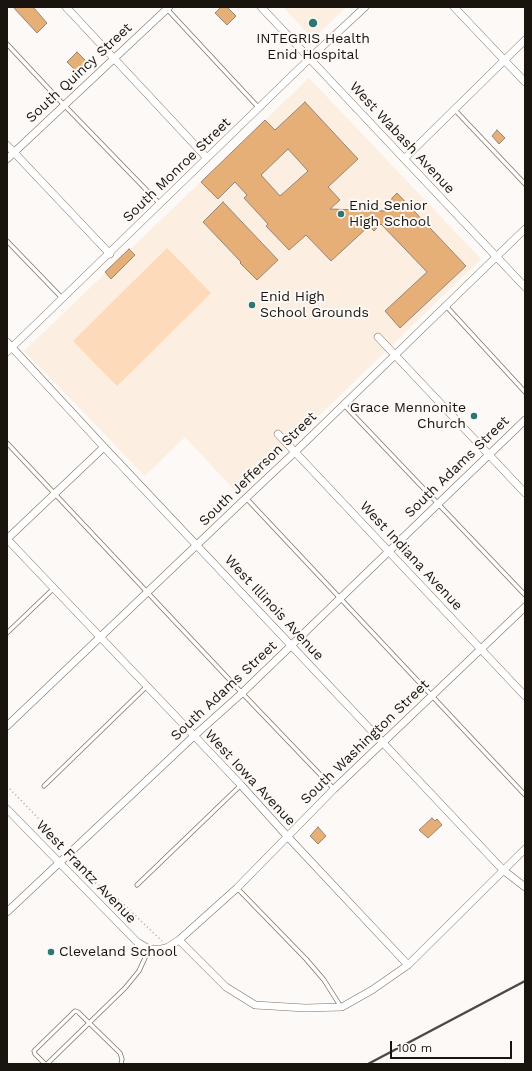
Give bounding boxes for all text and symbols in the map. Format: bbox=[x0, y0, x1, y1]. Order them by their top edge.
marker: INTEGRIS Health Enid Hospital bbox=[307, 17, 319, 29]
street label: South Quincy Street bbox=[23, 20, 135, 126]
place label: INTEGRIS Health Enid Hospital bbox=[256, 31, 370, 64]
street label: West Wabash Avenue bbox=[346, 79, 458, 197]
street label: South Monroe Street bbox=[120, 114, 234, 226]
place label: Enid Senior High School bbox=[349, 198, 430, 230]
marker: Enid Senior High School bbox=[336, 209, 346, 219]
place label: Enid High School Grounds bbox=[260, 289, 369, 322]
marker: Enid High School Grounds bbox=[247, 300, 257, 310]
place label: Grace Mennonite Church bbox=[350, 400, 466, 432]
street label: South Jefferson Street bbox=[196, 408, 320, 530]
marker: Grace Mennonite Church bbox=[469, 411, 479, 421]
street label: South Adams Street bbox=[401, 413, 513, 521]
street label: West Indiana Avenue bbox=[356, 498, 466, 614]
street label: West Illinois Avenue bbox=[221, 552, 327, 664]
street label: South Adams Street bbox=[168, 638, 280, 744]
street label: South Washington Street bbox=[297, 676, 433, 808]
street label: West Iowa Avenue bbox=[201, 727, 299, 829]
street label: West Frantz Avenue bbox=[32, 817, 140, 927]
place label: Cleveland School bbox=[59, 944, 177, 960]
marker: Cleveland School bbox=[46, 947, 56, 957]
scale bar bbox=[392, 1033, 514, 1059]
text: 100 m bbox=[397, 1041, 432, 1055]

